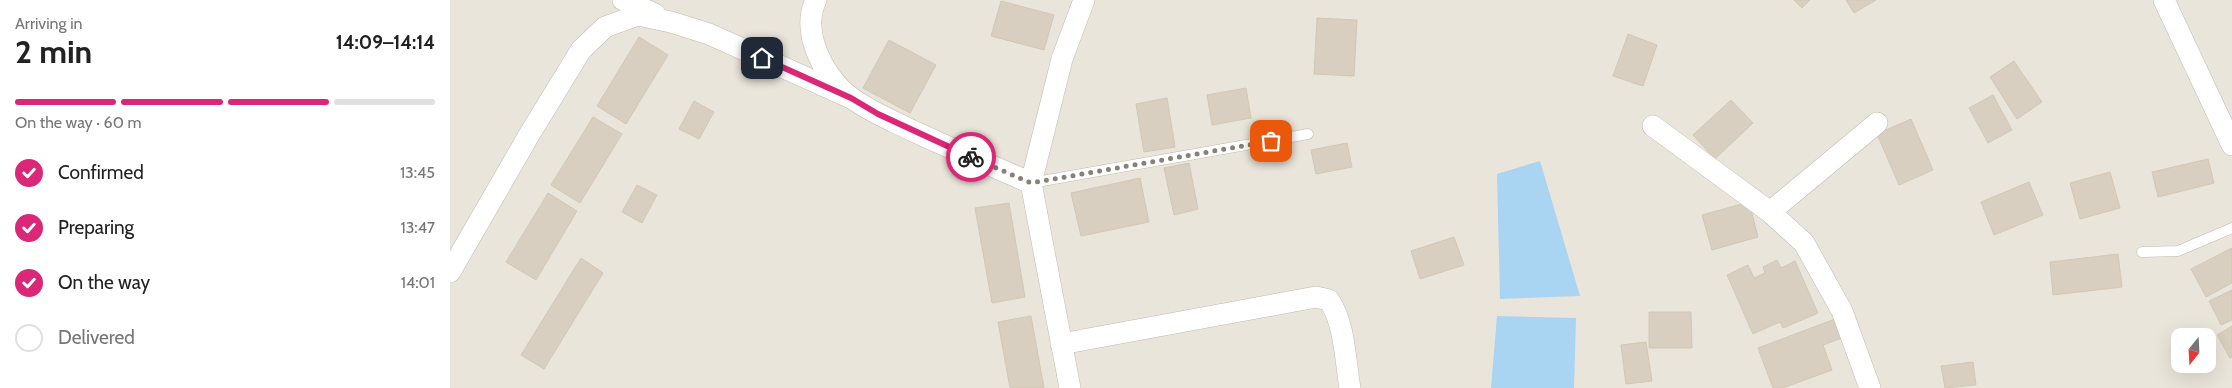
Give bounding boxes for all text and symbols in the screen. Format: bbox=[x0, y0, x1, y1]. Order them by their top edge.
text: Arriving in bbox=[15, 14, 82, 33]
text: 14:09–14:14 bbox=[336, 31, 435, 54]
text: 2 min bbox=[15, 32, 92, 71]
pin bbox=[741, 37, 783, 79]
icon: home bbox=[748, 44, 776, 72]
text: On the way · 60 m bbox=[15, 113, 141, 132]
pin bbox=[1250, 120, 1292, 162]
icon: bag bbox=[1257, 127, 1285, 155]
courier bbox=[946, 132, 996, 182]
icon: bike bbox=[957, 143, 985, 171]
icon: check bbox=[15, 159, 43, 187]
text: Confirmed bbox=[58, 161, 144, 184]
text: 13:45 bbox=[400, 163, 435, 182]
icon: check bbox=[15, 214, 43, 242]
text: Preparing bbox=[58, 216, 134, 239]
text: 13:47 bbox=[401, 218, 435, 237]
icon: check bbox=[15, 269, 43, 297]
text: On the way bbox=[58, 271, 150, 294]
text: 14:01 bbox=[401, 273, 435, 292]
text: Delivered bbox=[58, 326, 135, 349]
north arrow bbox=[2171, 328, 2216, 372]
map controls bbox=[2171, 328, 2216, 373]

